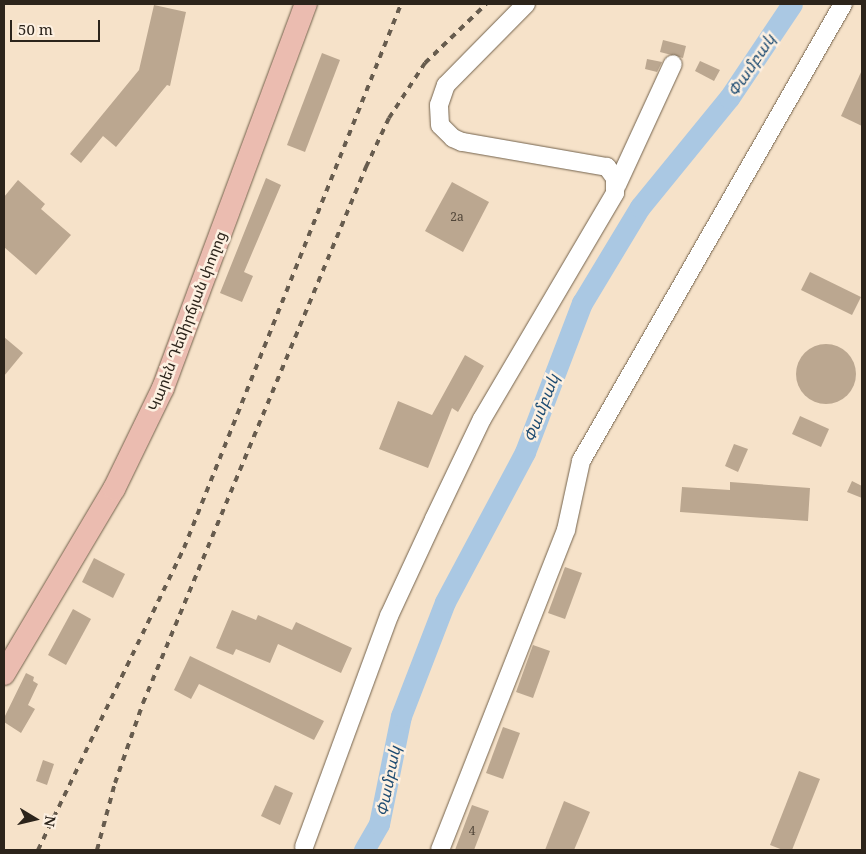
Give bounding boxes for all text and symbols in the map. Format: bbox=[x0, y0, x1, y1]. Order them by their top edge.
scale bar bbox=[12, 10, 102, 42]
text: 50 m bbox=[18, 19, 53, 39]
water label: Փամբակ bbox=[723, 30, 779, 100]
house number: 2a bbox=[450, 210, 464, 224]
street label: Կարեն Դեմիրճյան փողոց bbox=[144, 228, 230, 414]
water label: Փամբակ bbox=[519, 371, 563, 445]
water label: Փամբակ bbox=[372, 744, 404, 818]
north arrow bbox=[10, 794, 60, 844]
text: N bbox=[40, 814, 61, 828]
house number: 4 bbox=[469, 824, 475, 838]

